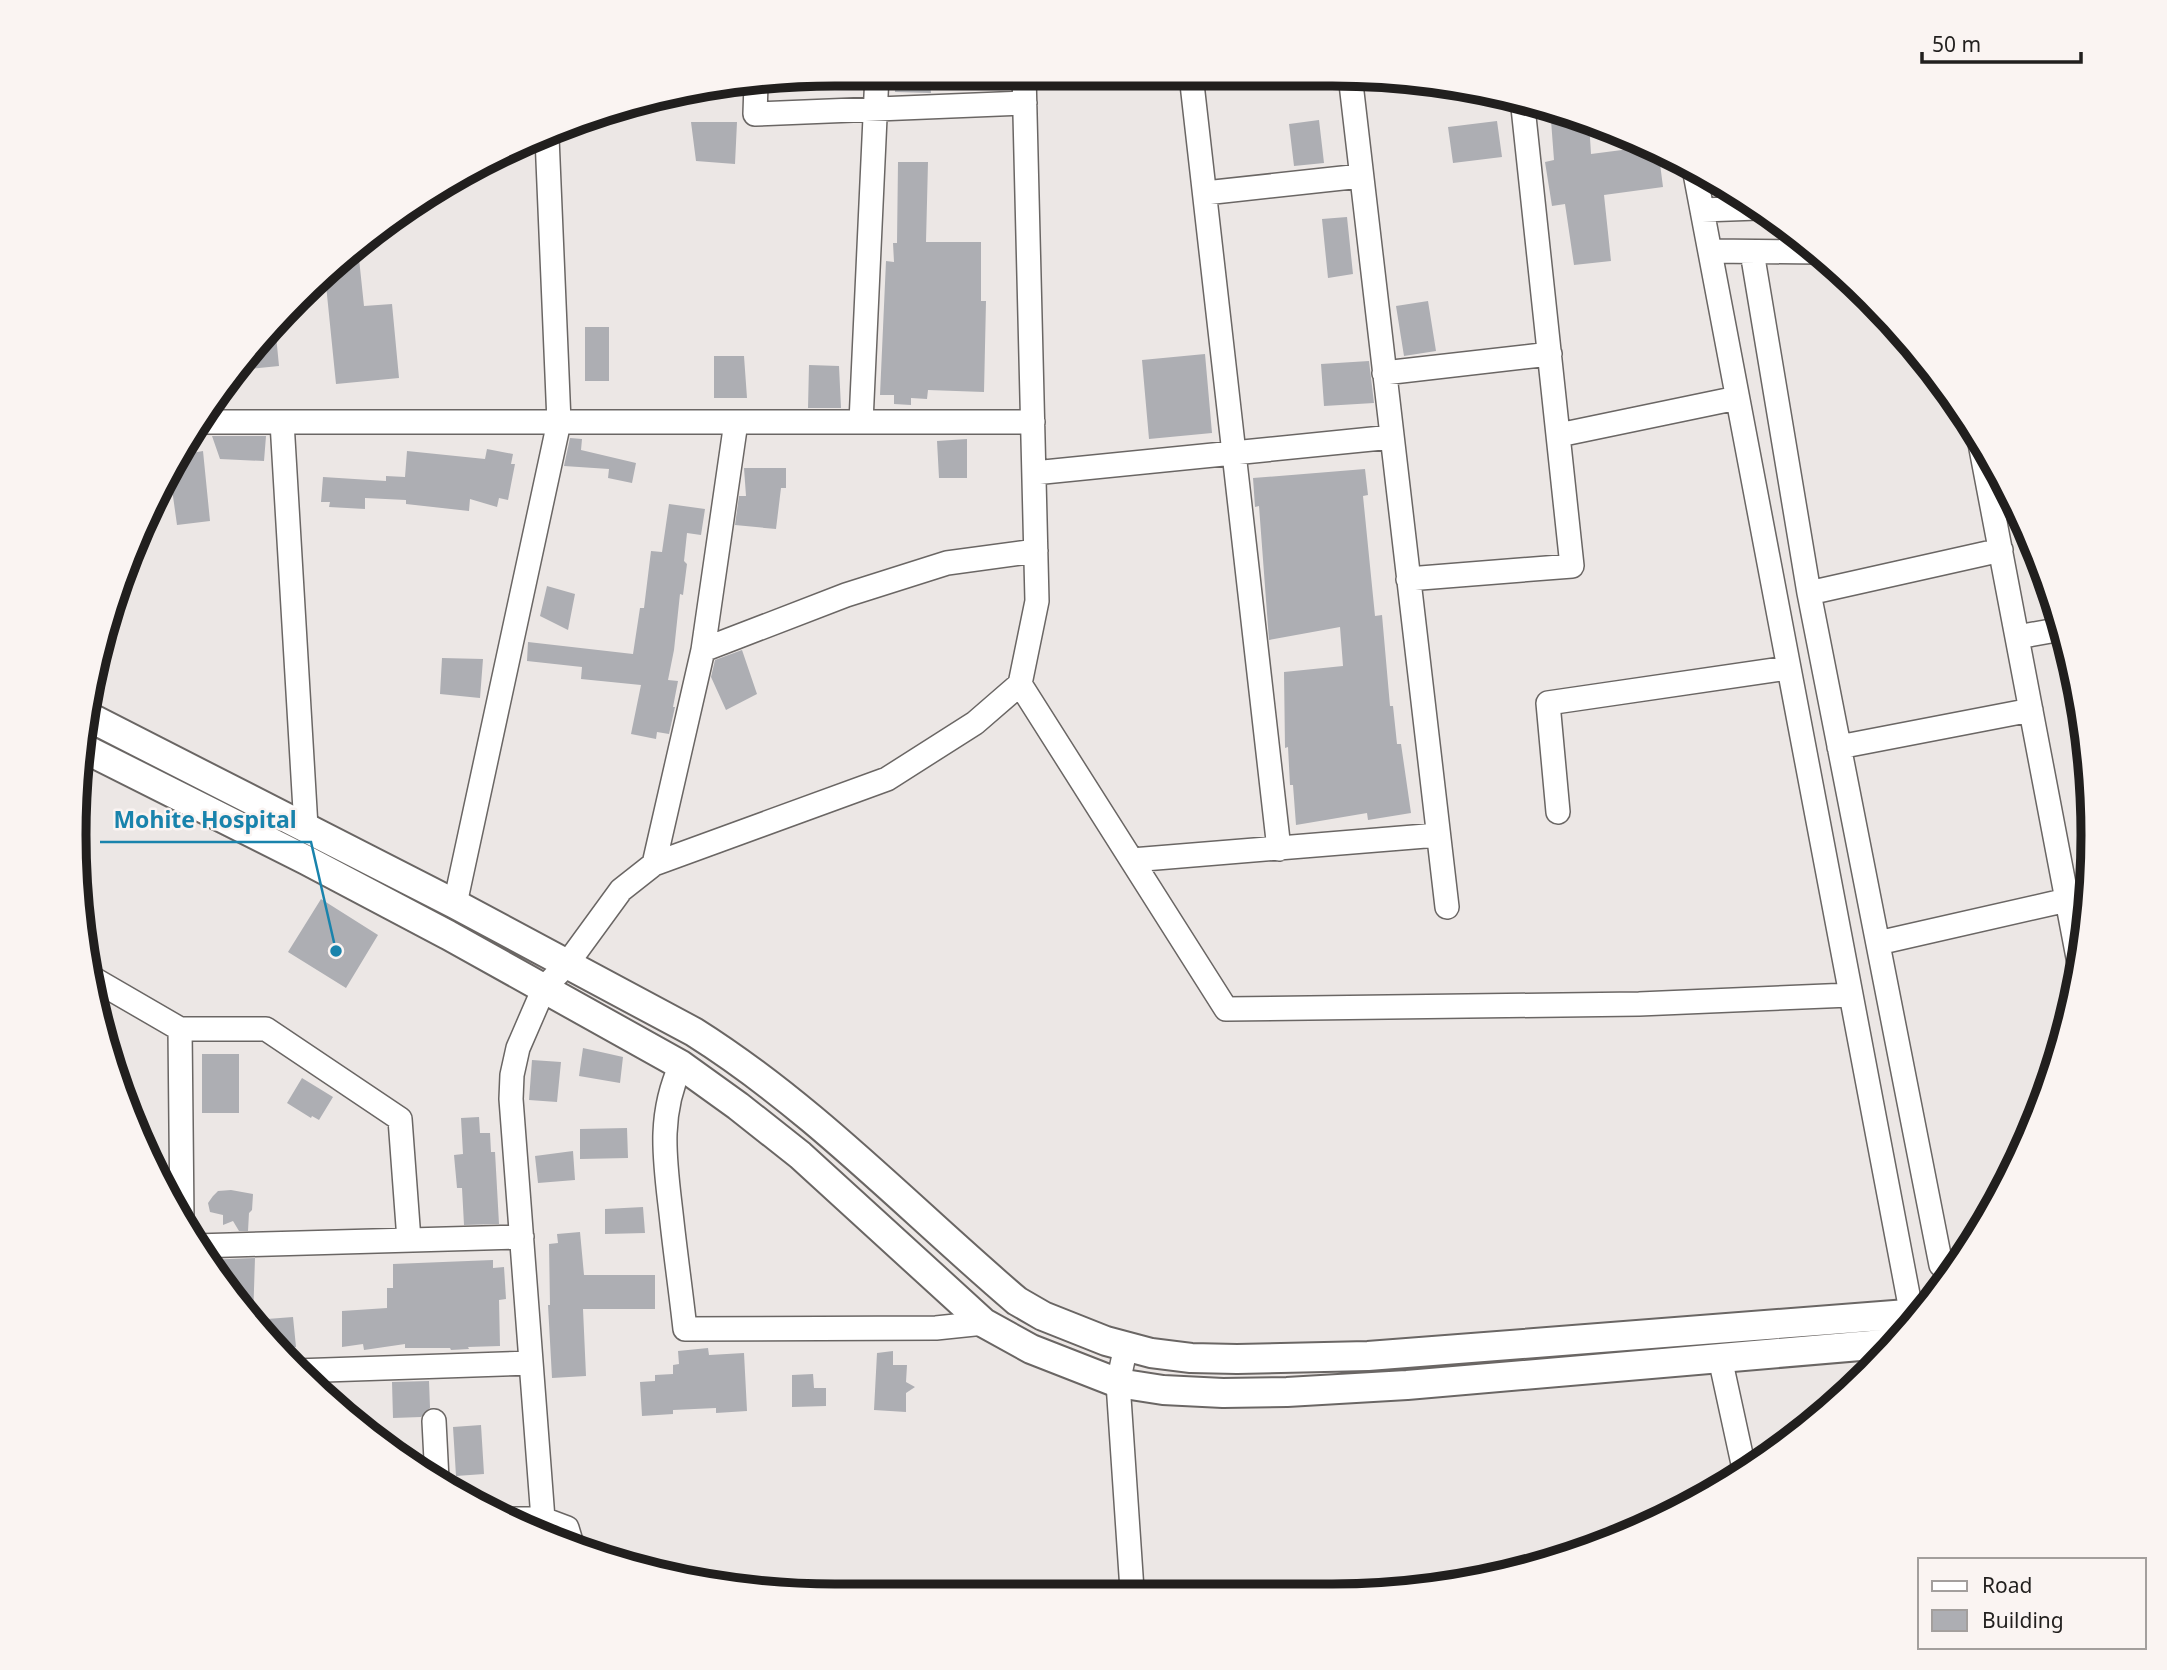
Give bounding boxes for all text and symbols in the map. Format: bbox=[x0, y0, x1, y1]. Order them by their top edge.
scale bar bbox=[1922, 21, 2081, 65]
text: 50 m bbox=[1932, 30, 1981, 58]
callout: Mohite Hospital bbox=[100, 798, 311, 842]
text: Mohite Hospital bbox=[113, 803, 297, 835]
legend bbox=[1918, 1558, 2146, 1649]
text: Road bbox=[1982, 1571, 2032, 1599]
text: Building bbox=[1982, 1606, 2064, 1634]

